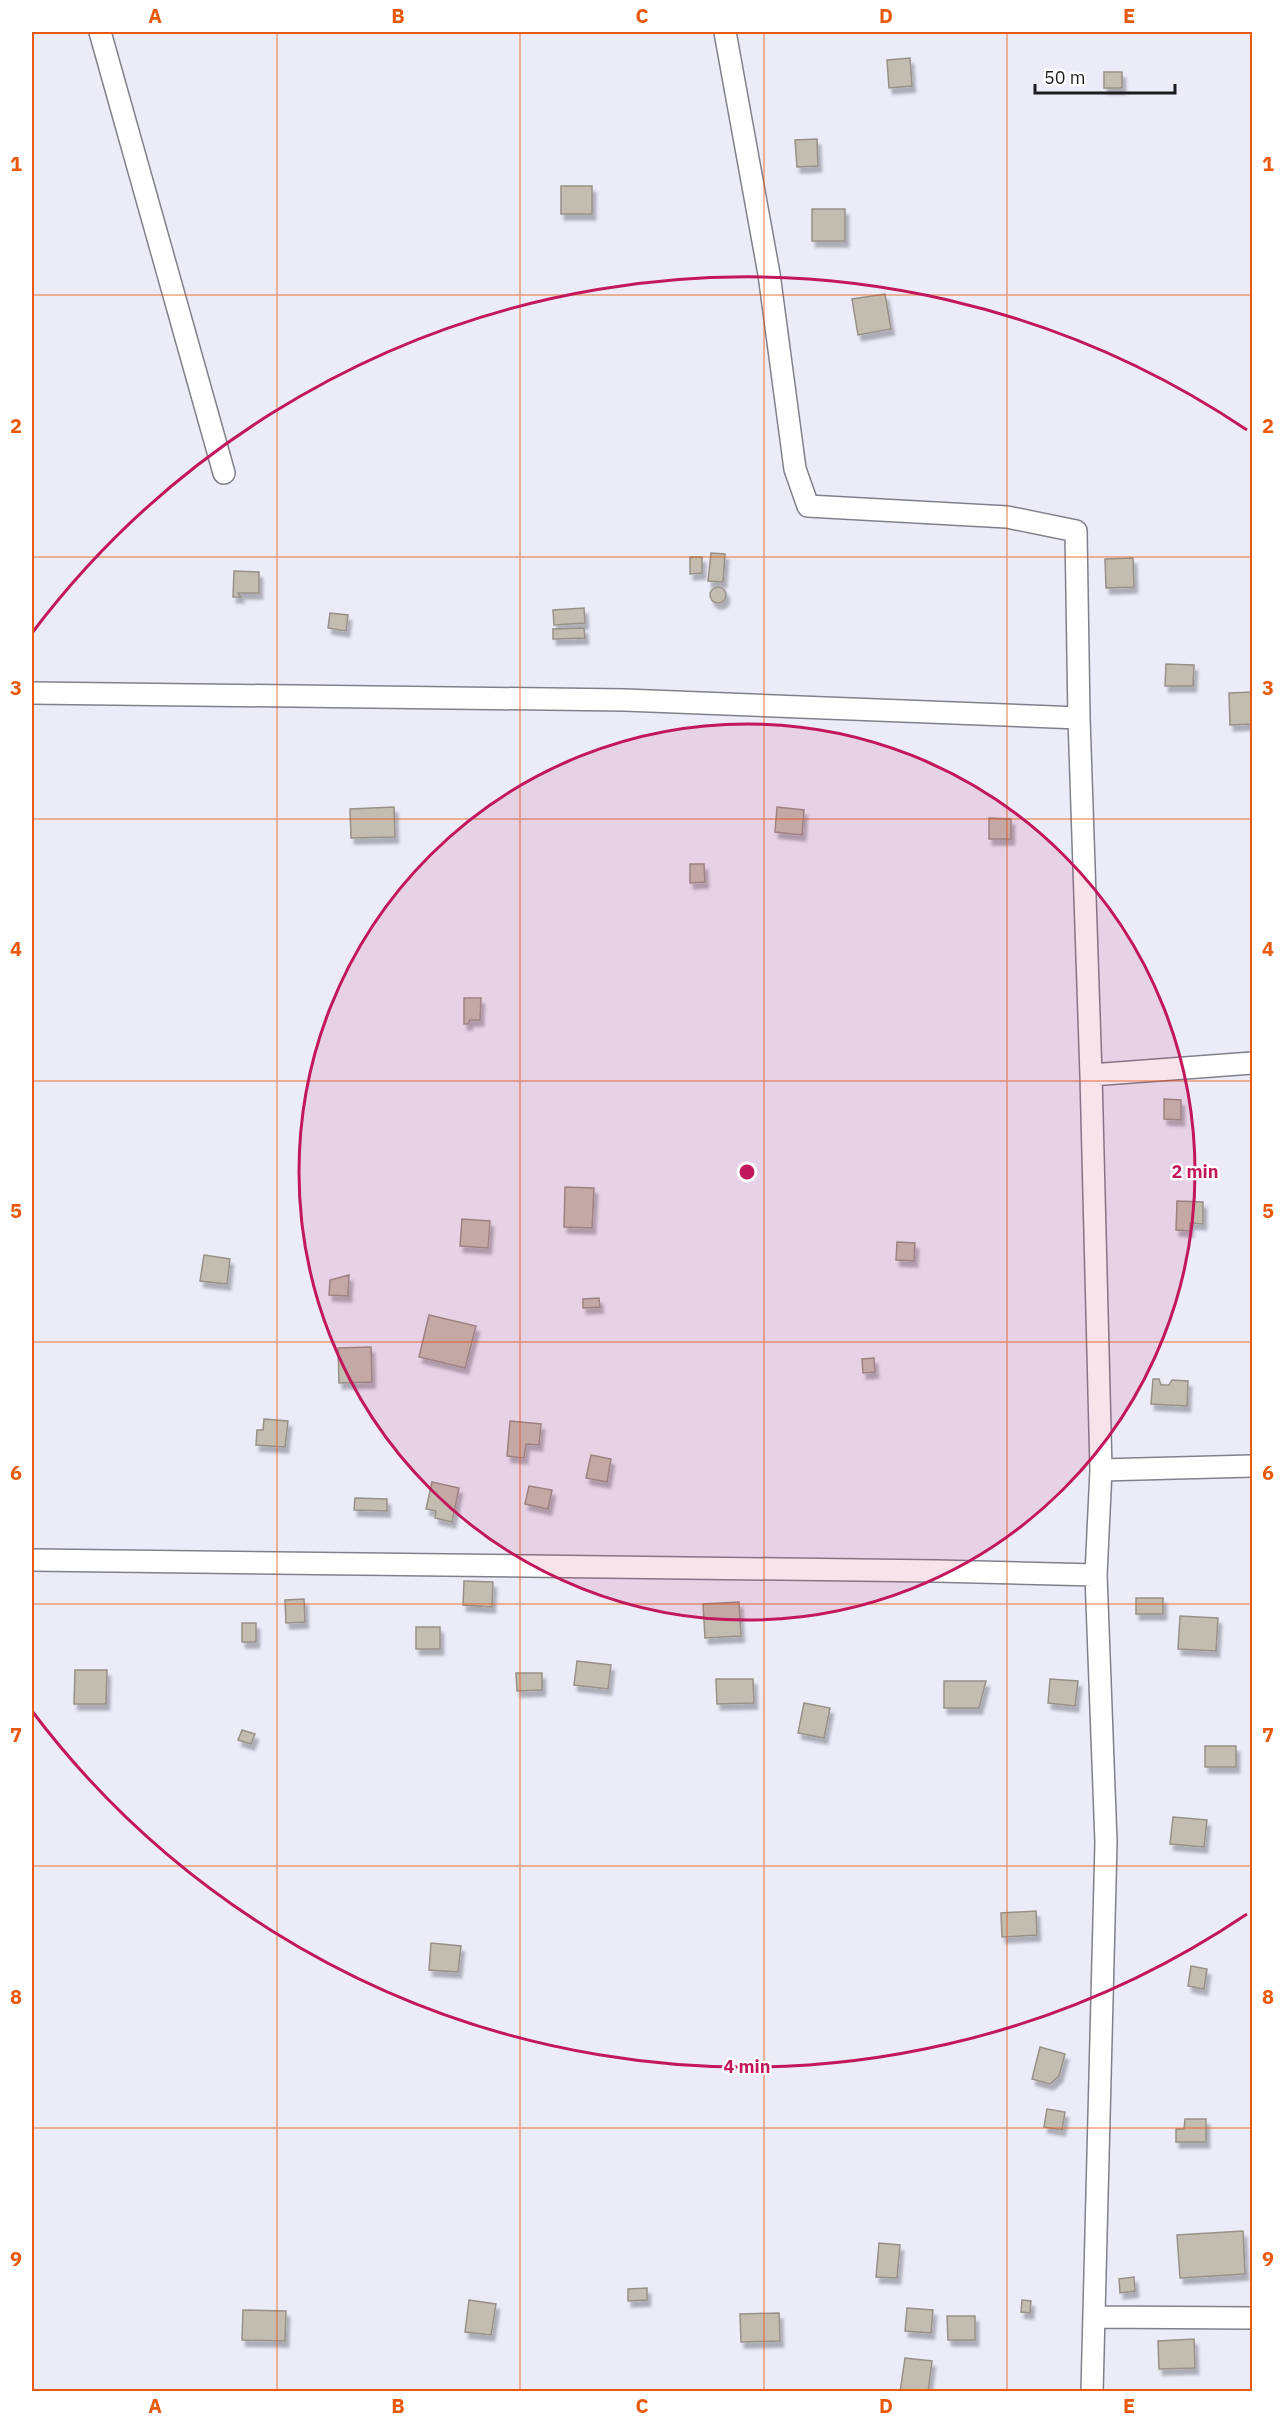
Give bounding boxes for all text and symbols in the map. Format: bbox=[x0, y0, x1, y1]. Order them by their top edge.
text: A bbox=[148, 2, 162, 29]
text: B bbox=[391, 2, 405, 29]
text: C bbox=[635, 2, 649, 29]
text: D bbox=[879, 2, 893, 29]
text: E bbox=[1123, 2, 1135, 29]
scale bar bbox=[1035, 57, 1174, 95]
text: 50 m bbox=[1044, 66, 1086, 89]
text: 1 bbox=[10, 150, 22, 177]
text: 1 bbox=[1262, 150, 1274, 177]
text: 2 bbox=[10, 412, 22, 439]
text: 2 bbox=[1262, 412, 1274, 439]
text: 3 bbox=[10, 674, 22, 701]
text: 3 bbox=[1262, 674, 1274, 701]
text: 4 bbox=[10, 935, 22, 962]
text: 4 bbox=[1262, 935, 1274, 962]
text: 2 min bbox=[1171, 1160, 1219, 1183]
centre of rings bbox=[737, 1162, 757, 1182]
text: 5 bbox=[10, 1197, 22, 1224]
text: 5 bbox=[1262, 1197, 1274, 1224]
text: 6 bbox=[10, 1459, 22, 1486]
text: 6 bbox=[1262, 1459, 1274, 1486]
text: 7 bbox=[10, 1721, 22, 1748]
text: 7 bbox=[1262, 1721, 1274, 1748]
text: 8 bbox=[10, 1983, 22, 2010]
text: 8 bbox=[1262, 1983, 1274, 2010]
text: 4 min bbox=[723, 2055, 771, 2078]
text: 9 bbox=[10, 2245, 22, 2272]
text: 9 bbox=[1262, 2245, 1274, 2272]
text: A bbox=[148, 2392, 162, 2419]
text: B bbox=[391, 2392, 405, 2419]
text: C bbox=[635, 2392, 649, 2419]
text: D bbox=[879, 2392, 893, 2419]
text: E bbox=[1123, 2392, 1135, 2419]

